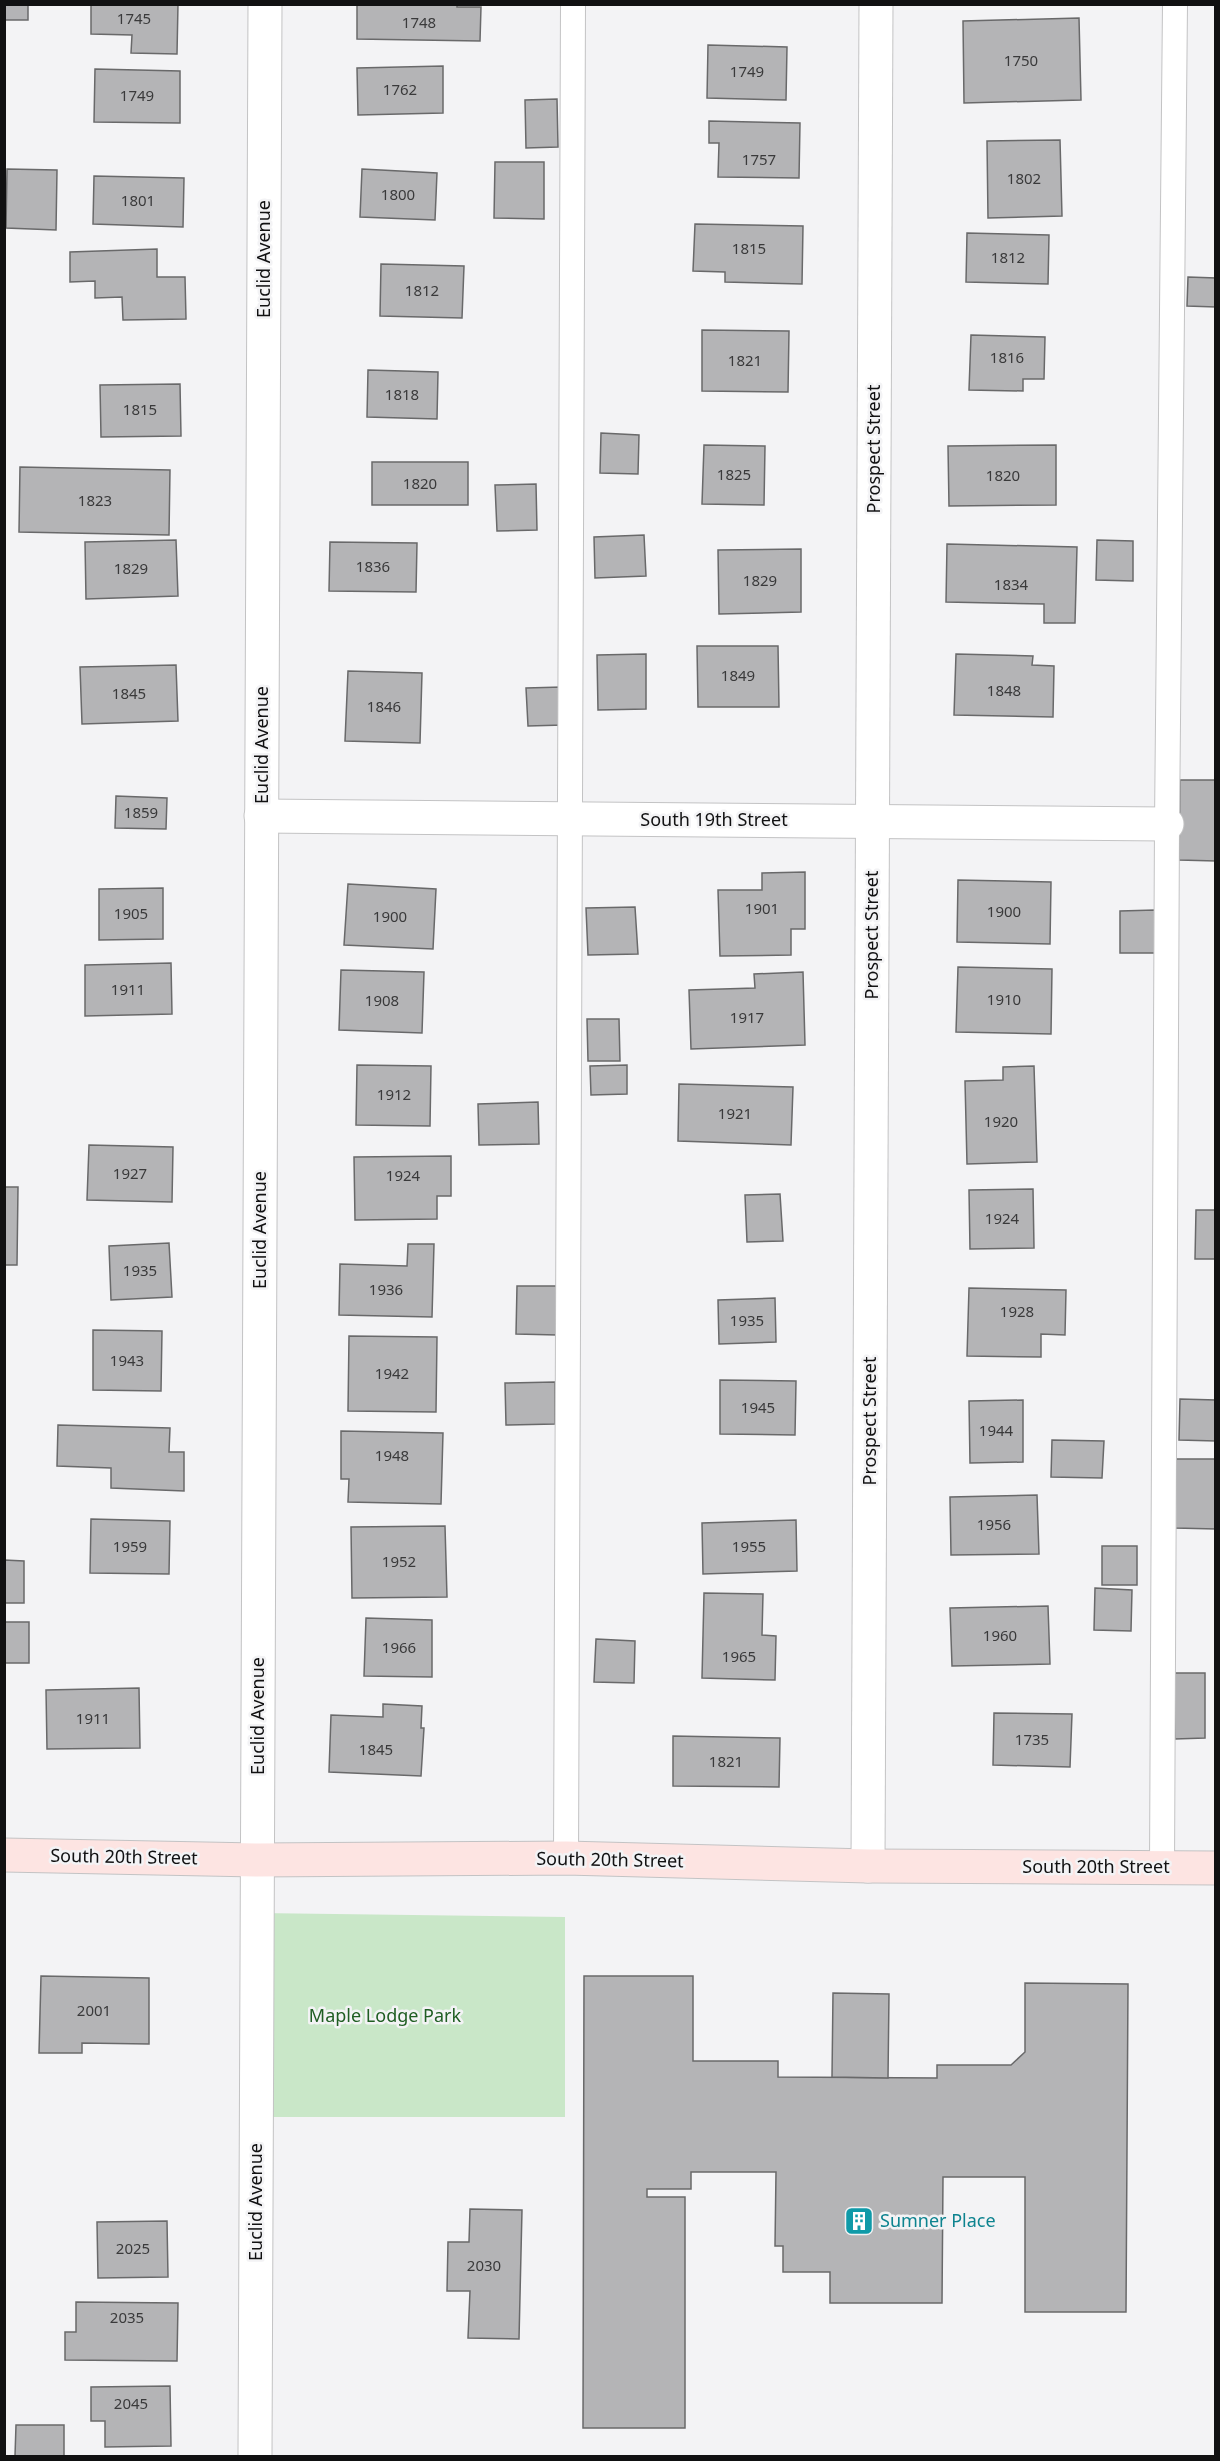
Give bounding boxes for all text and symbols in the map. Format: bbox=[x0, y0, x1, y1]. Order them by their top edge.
house number: 1745 bbox=[117, 8, 151, 28]
house number: 1748 bbox=[402, 12, 436, 32]
house number: 1750 bbox=[1004, 50, 1038, 70]
house number: 1749 bbox=[730, 61, 764, 81]
house number: 1762 bbox=[383, 79, 417, 99]
house number: 1749 bbox=[120, 85, 154, 105]
house number: 1757 bbox=[742, 149, 776, 169]
house number: 1802 bbox=[1007, 168, 1041, 188]
house number: 1800 bbox=[381, 184, 415, 204]
house number: 1801 bbox=[121, 190, 155, 210]
street label: Euclid Avenue bbox=[251, 200, 275, 318]
house number: 1815 bbox=[732, 238, 766, 258]
house number: 1812 bbox=[991, 247, 1025, 267]
house number: 1812 bbox=[405, 280, 439, 300]
house number: 1816 bbox=[990, 347, 1024, 367]
house number: 1821 bbox=[728, 350, 762, 370]
house number: 1818 bbox=[385, 384, 419, 404]
street label: Prospect Street bbox=[861, 384, 885, 513]
house number: 1815 bbox=[123, 399, 157, 419]
house number: 1825 bbox=[717, 464, 751, 484]
house number: 1820 bbox=[986, 465, 1020, 485]
house number: 1820 bbox=[403, 473, 437, 493]
house number: 1823 bbox=[78, 490, 112, 510]
house number: 1836 bbox=[356, 556, 390, 576]
house number: 1829 bbox=[114, 558, 148, 578]
house number: 1829 bbox=[743, 570, 777, 590]
house number: 1834 bbox=[994, 574, 1029, 594]
house number: 1849 bbox=[721, 665, 755, 685]
house number: 1848 bbox=[987, 680, 1021, 700]
house number: 1845 bbox=[112, 683, 146, 703]
street label: Euclid Avenue bbox=[249, 686, 273, 804]
house number: 1846 bbox=[367, 696, 401, 716]
house number: 1859 bbox=[124, 802, 158, 822]
street label: South 19th Street bbox=[640, 807, 788, 831]
street label: Prospect Street bbox=[859, 870, 883, 999]
house number: 1901 bbox=[745, 898, 779, 918]
house number: 1900 bbox=[987, 901, 1021, 921]
house number: 1905 bbox=[114, 903, 148, 923]
house number: 1900 bbox=[373, 906, 407, 926]
house number: 1911 bbox=[111, 979, 145, 999]
house number: 1910 bbox=[987, 989, 1021, 1009]
house number: 1908 bbox=[365, 990, 399, 1010]
house number: 1917 bbox=[730, 1007, 764, 1027]
house number: 1912 bbox=[377, 1084, 411, 1104]
house number: 1921 bbox=[718, 1103, 752, 1123]
house number: 1920 bbox=[984, 1111, 1018, 1131]
house number: 1927 bbox=[113, 1163, 147, 1183]
house number: 1924 bbox=[386, 1165, 421, 1185]
street label: Euclid Avenue bbox=[247, 1171, 271, 1289]
house number: 1924 bbox=[985, 1208, 1020, 1228]
house number: 1935 bbox=[123, 1260, 157, 1280]
house number: 1936 bbox=[369, 1279, 403, 1299]
house number: 1928 bbox=[1000, 1301, 1034, 1321]
house number: 1935 bbox=[730, 1310, 764, 1330]
house number: 1943 bbox=[110, 1350, 144, 1370]
street label: Prospect Street bbox=[857, 1356, 881, 1485]
house number: 1942 bbox=[375, 1363, 409, 1383]
house number: 1945 bbox=[741, 1397, 775, 1417]
house number: 1944 bbox=[979, 1420, 1014, 1440]
house number: 1948 bbox=[375, 1445, 409, 1465]
house number: 1956 bbox=[977, 1514, 1011, 1534]
house number: 1959 bbox=[113, 1536, 147, 1556]
house number: 1955 bbox=[732, 1536, 766, 1556]
house number: 1952 bbox=[382, 1551, 416, 1571]
house number: 1960 bbox=[983, 1625, 1017, 1645]
house number: 1966 bbox=[382, 1637, 416, 1657]
house number: 1965 bbox=[722, 1646, 756, 1666]
street label: Euclid Avenue bbox=[245, 1657, 269, 1775]
house number: 1911 bbox=[76, 1708, 110, 1728]
house number: 1735 bbox=[1015, 1729, 1049, 1749]
house number: 1845 bbox=[359, 1739, 393, 1759]
house number: 1821 bbox=[709, 1751, 743, 1771]
street label: South 20th Street bbox=[50, 1843, 198, 1869]
street label: South 20th Street bbox=[536, 1846, 684, 1872]
street label: South 20th Street bbox=[1022, 1854, 1170, 1878]
house number: 2001 bbox=[77, 2000, 111, 2020]
park label: Maple Lodge Park bbox=[309, 2003, 462, 2027]
street label: Euclid Avenue bbox=[243, 2143, 267, 2261]
building icon: Sumner Place bbox=[843, 2205, 875, 2237]
place label: Sumner Place bbox=[880, 2208, 996, 2232]
house number: 2025 bbox=[116, 2238, 150, 2258]
house number: 2030 bbox=[467, 2255, 501, 2275]
house number: 2035 bbox=[110, 2307, 144, 2327]
house number: 2045 bbox=[114, 2393, 148, 2413]

